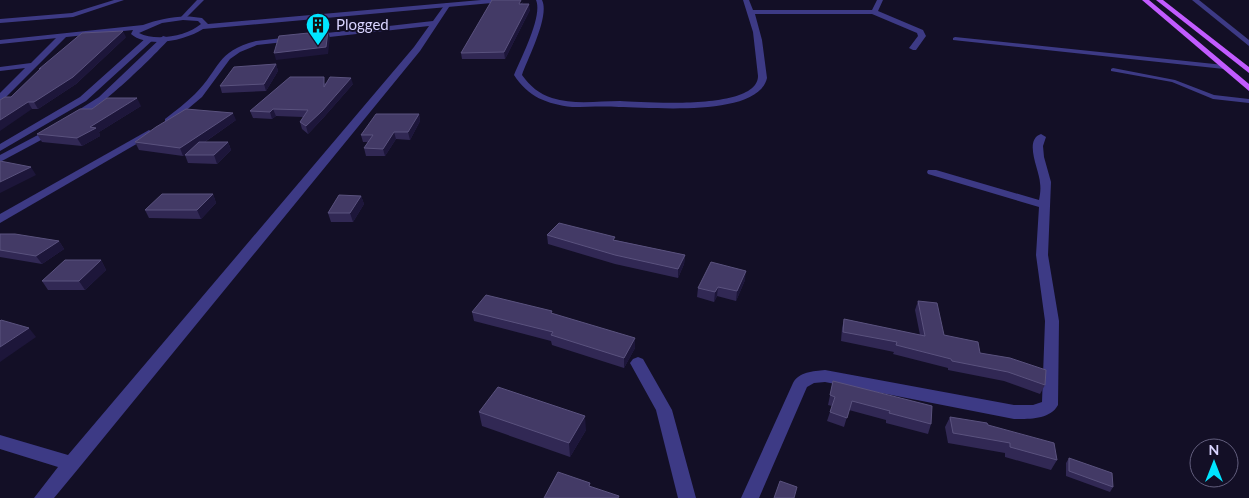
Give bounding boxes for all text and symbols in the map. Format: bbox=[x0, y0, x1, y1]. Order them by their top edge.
building icon: Plogged bbox=[305, 12, 331, 46]
place label: Plogged bbox=[336, 15, 389, 33]
north arrow bbox=[1189, 438, 1239, 488]
text: N bbox=[1209, 441, 1219, 458]

